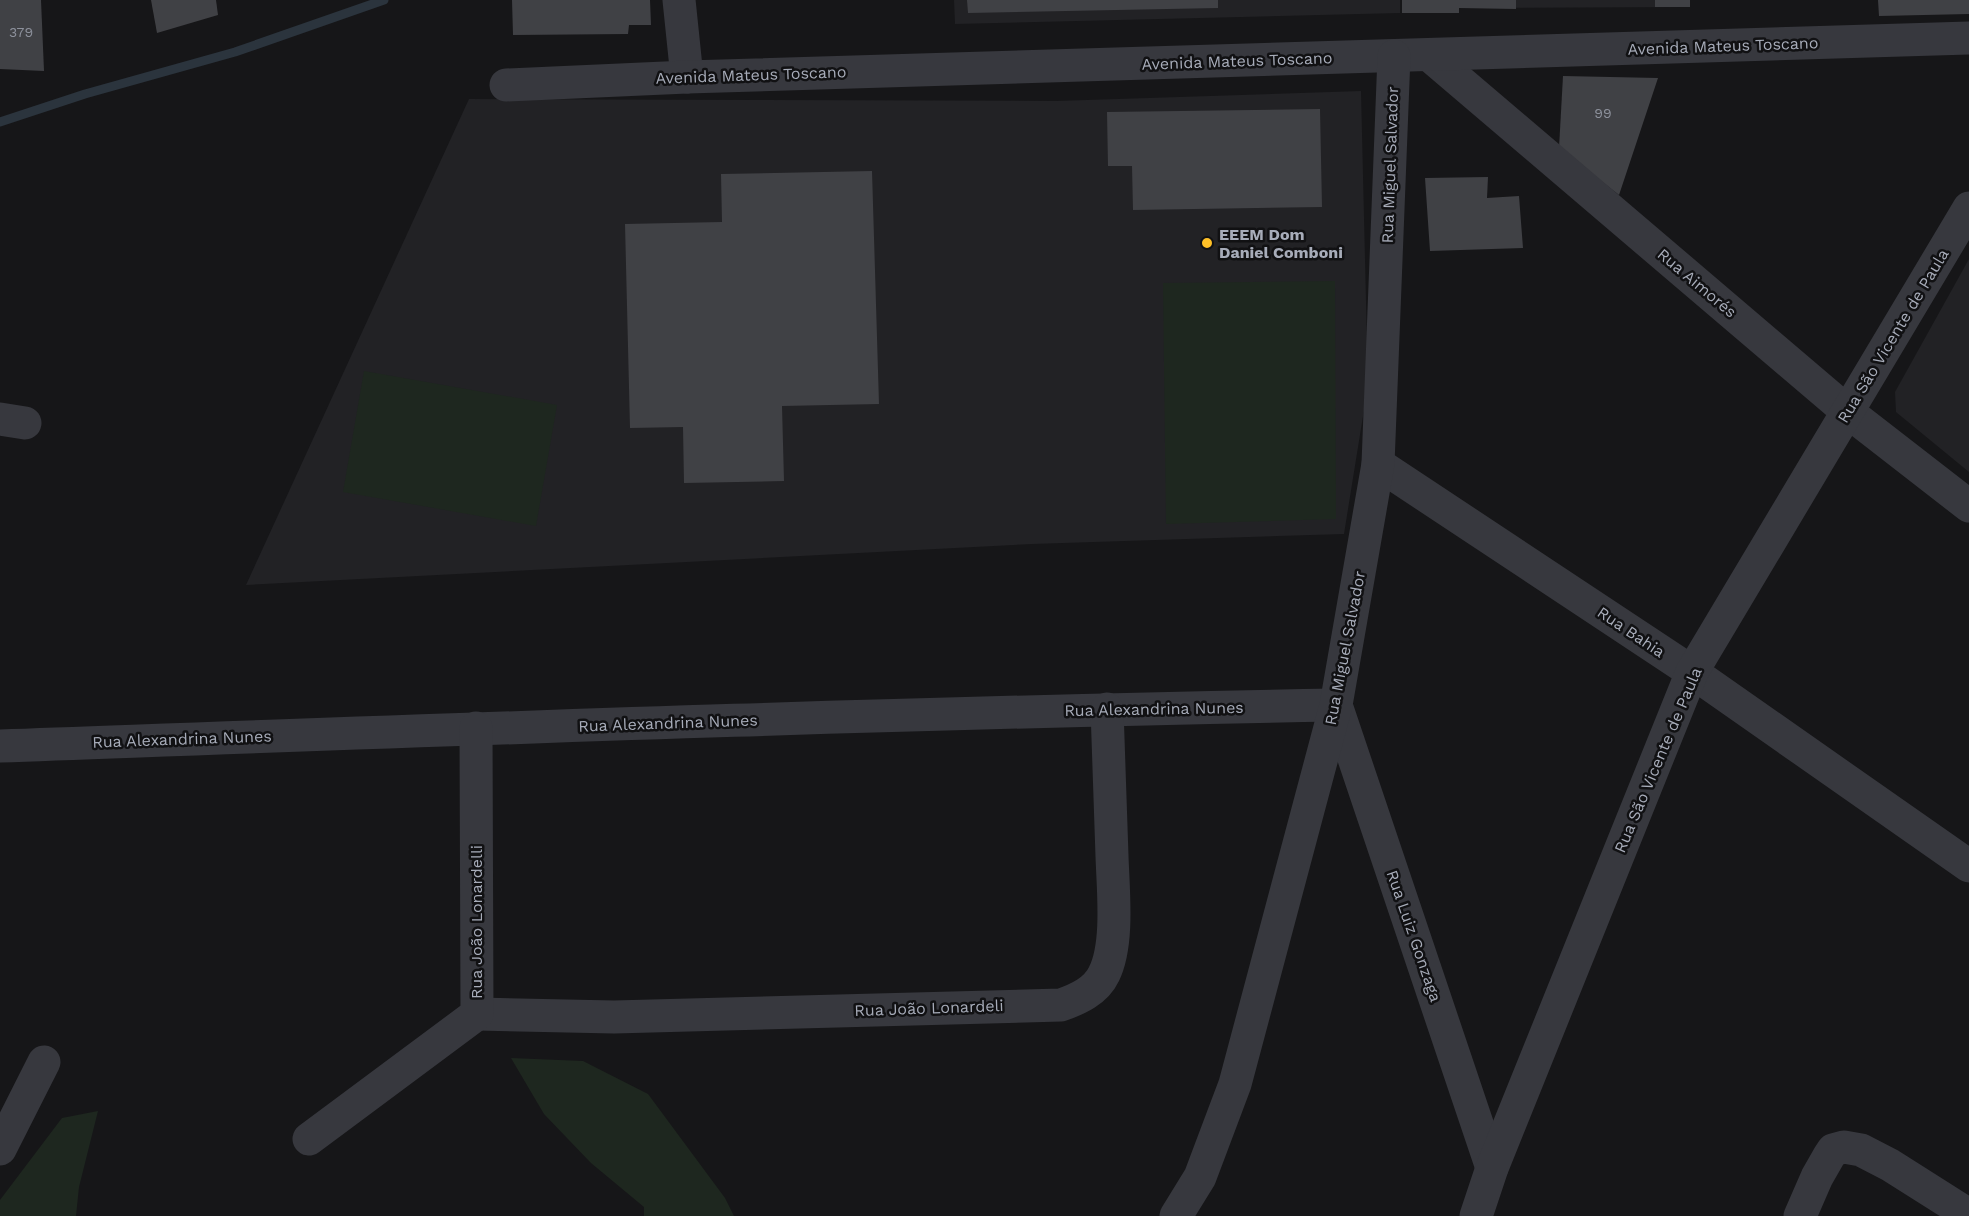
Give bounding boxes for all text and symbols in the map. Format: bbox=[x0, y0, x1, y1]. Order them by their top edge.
house number: 379 bbox=[9, 24, 33, 40]
street label: Avenida Mateus Toscano bbox=[1627, 33, 1819, 59]
street label: Avenida Mateus Toscano bbox=[1141, 48, 1333, 74]
street label: Avenida Mateus Toscano bbox=[655, 62, 847, 88]
street label: Rua Miguel Salvador bbox=[1378, 86, 1402, 244]
house number: 99 bbox=[1594, 105, 1612, 121]
place label: EEEM Dom Daniel Comboni bbox=[1219, 225, 1343, 262]
marker: EEEM Dom Daniel Comboni bbox=[1200, 236, 1214, 250]
street label: Rua Aimorés bbox=[1654, 244, 1740, 322]
street label: Rua São Vicente de Paula bbox=[1833, 246, 1953, 426]
street label: Rua Miguel Salvador bbox=[1321, 569, 1369, 727]
street label: Rua Bahia bbox=[1594, 603, 1668, 661]
street label: Rua São Vicente de Paula bbox=[1610, 664, 1706, 856]
street label: Rua Alexandrina Nunes bbox=[1064, 698, 1244, 720]
street label: Rua Alexandrina Nunes bbox=[578, 710, 758, 736]
street label: Rua Alexandrina Nunes bbox=[92, 726, 272, 752]
street label: Rua João Lonardelli bbox=[467, 845, 486, 999]
street label: Rua Luiz Gonzaga bbox=[1383, 868, 1445, 1004]
street label: Rua João Lonardeli bbox=[854, 996, 1004, 1020]

